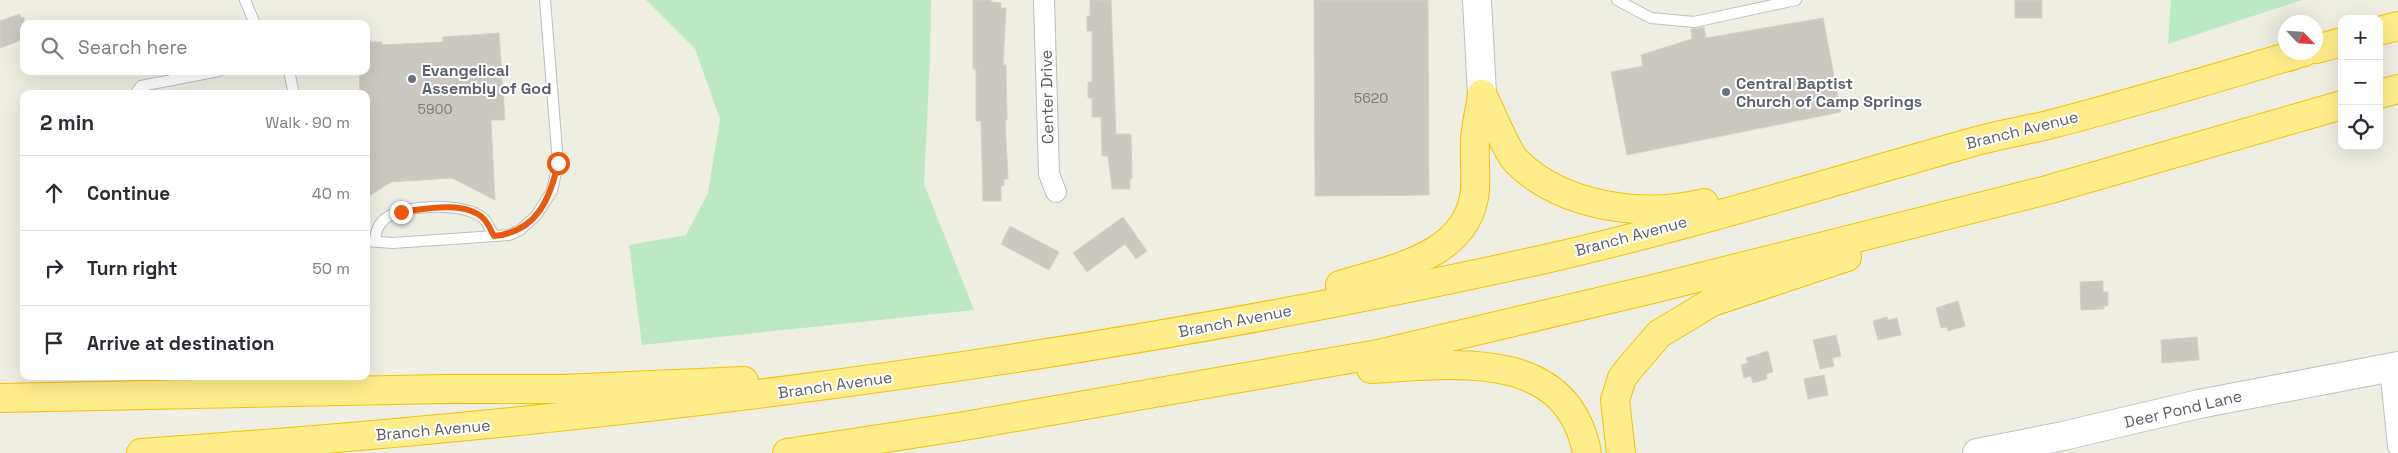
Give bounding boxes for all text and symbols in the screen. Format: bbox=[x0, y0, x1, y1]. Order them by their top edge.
north arrow bbox=[2278, 15, 2323, 60]
map controls bbox=[2338, 15, 2383, 150]
button: + bbox=[2338, 15, 2383, 60]
search box bbox=[20, 20, 370, 75]
icon: search bbox=[38, 34, 66, 62]
text: Search here bbox=[78, 35, 188, 60]
street label: Center Drive bbox=[1036, 50, 1058, 144]
place label: Evangelical Assembly of God bbox=[422, 60, 551, 99]
button: − bbox=[2338, 60, 2383, 105]
marker: Evangelical Assembly of God bbox=[406, 73, 418, 85]
place label: Central Baptist Church of Camp Springs bbox=[1736, 73, 1922, 112]
marker: Central Baptist Church of Camp Springs bbox=[1720, 86, 1732, 98]
house number: 5620 bbox=[1354, 89, 1388, 107]
house number: 5900 bbox=[418, 100, 452, 118]
button: locate bbox=[2338, 105, 2383, 150]
street label: Branch Avenue bbox=[1964, 106, 2080, 154]
text: 2 min bbox=[40, 109, 94, 136]
text: Walk · 90 m bbox=[265, 112, 350, 133]
route start bbox=[547, 152, 570, 175]
icon: ahead bbox=[40, 179, 68, 207]
text: Continue bbox=[87, 181, 170, 206]
text: 40 m bbox=[312, 183, 350, 204]
route end bbox=[390, 201, 413, 224]
street label: Branch Avenue bbox=[1573, 211, 1689, 261]
icon: right bbox=[40, 254, 68, 282]
text: Turn right bbox=[87, 256, 177, 281]
text: 50 m bbox=[312, 258, 350, 279]
street label: Branch Avenue bbox=[1176, 300, 1294, 342]
icon: arrive bbox=[40, 329, 68, 357]
text: Arrive at destination bbox=[87, 331, 275, 356]
street label: Branch Avenue bbox=[777, 367, 893, 403]
street label: Deer Pond Lane bbox=[2122, 385, 2244, 433]
street label: Branch Avenue bbox=[375, 415, 491, 445]

